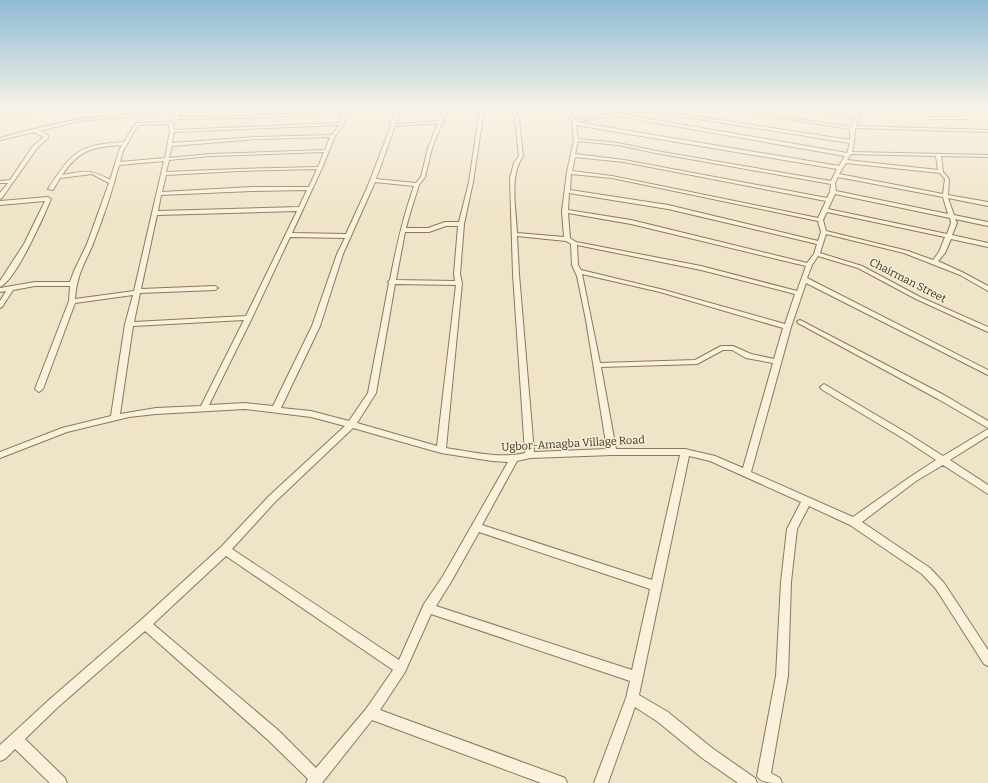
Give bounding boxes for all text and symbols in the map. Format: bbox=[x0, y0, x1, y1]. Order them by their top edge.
street label: Chairman Street bbox=[867, 256, 948, 305]
street label: Ugbor-Amagba Village Road bbox=[501, 433, 646, 454]

